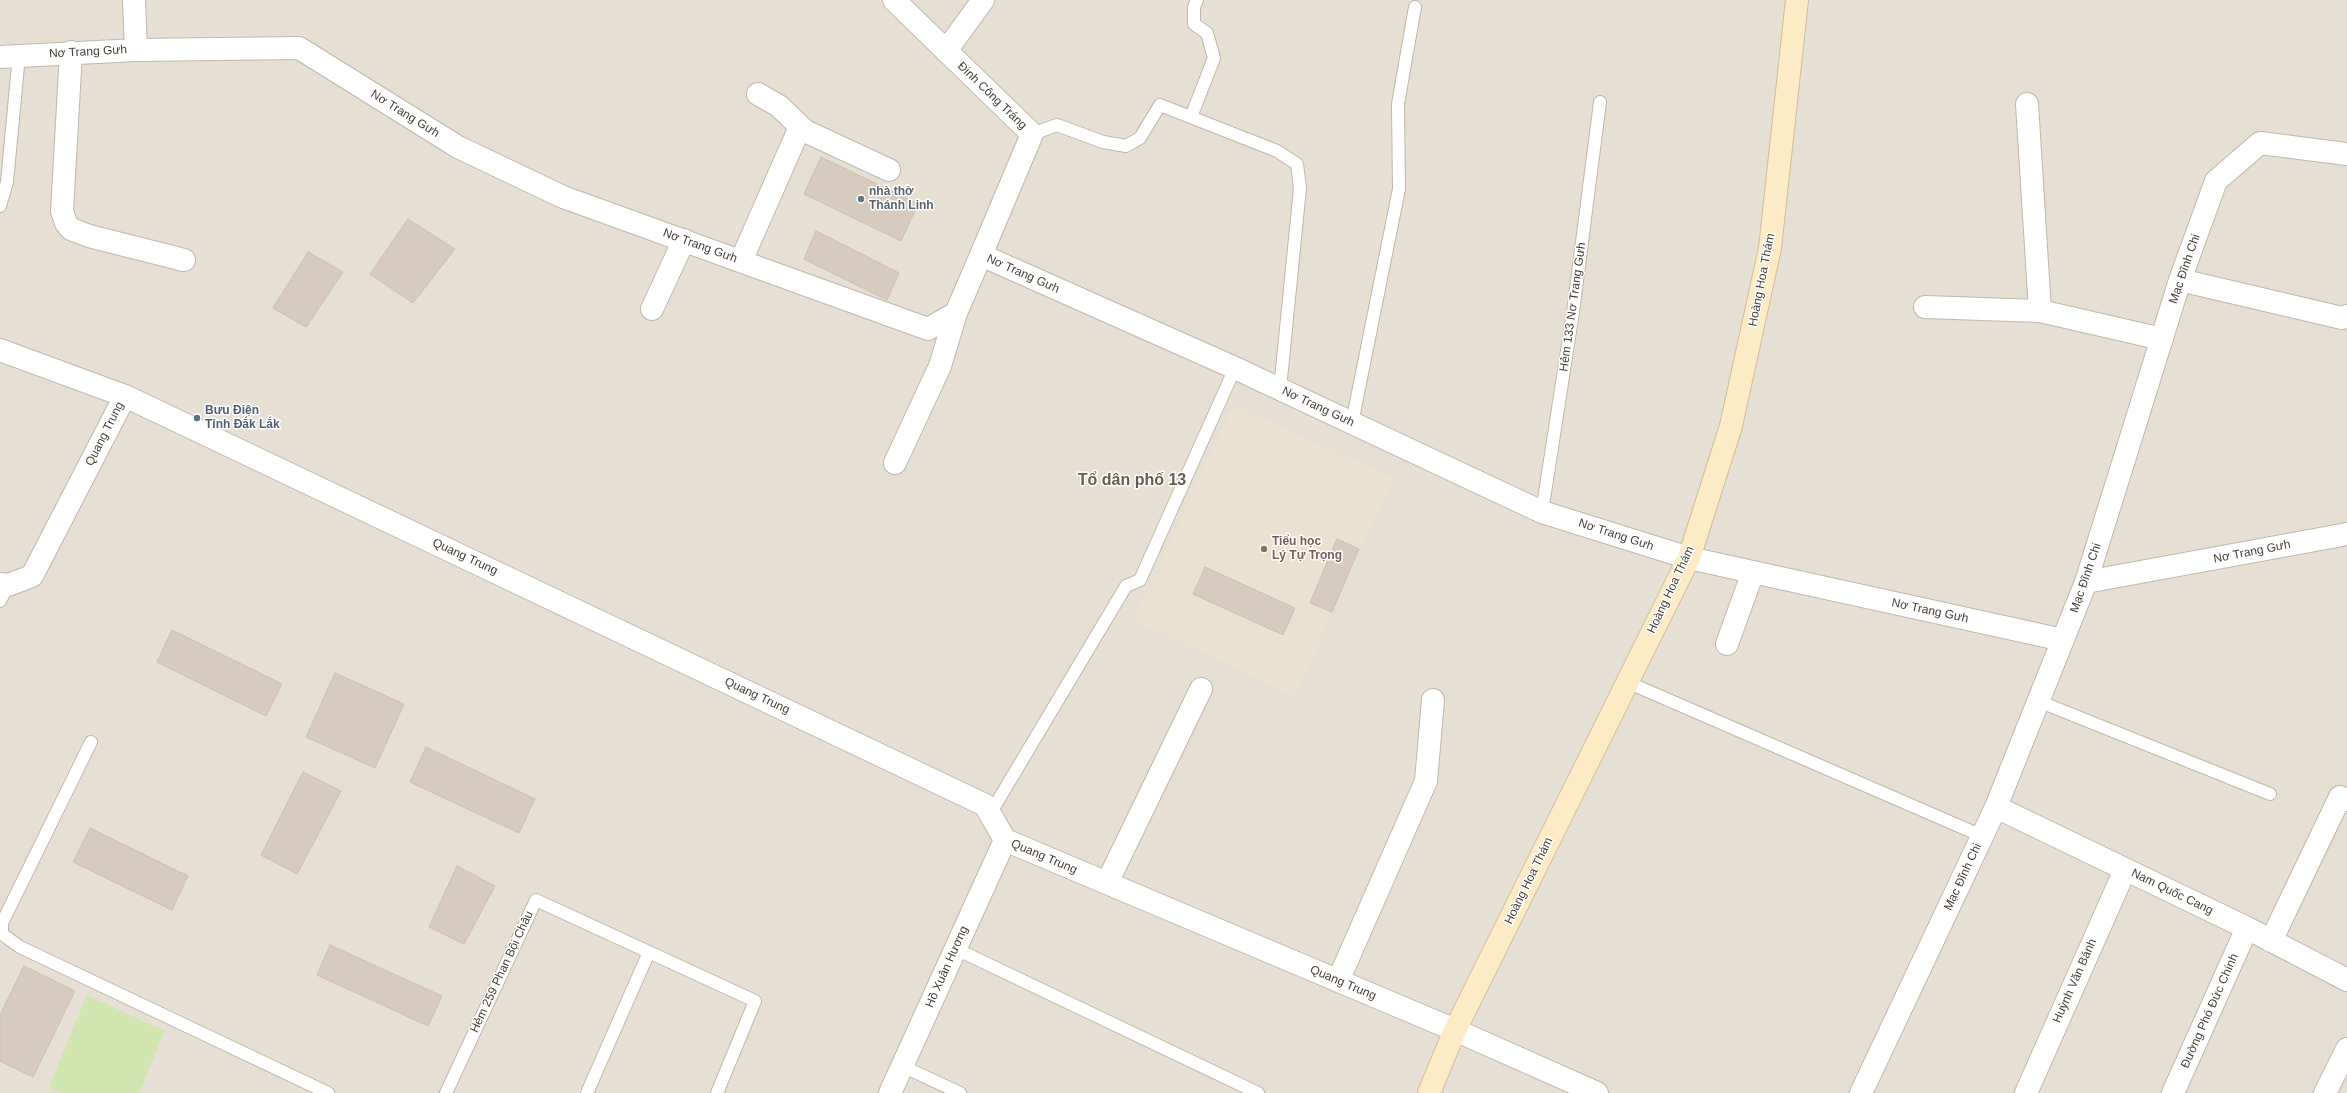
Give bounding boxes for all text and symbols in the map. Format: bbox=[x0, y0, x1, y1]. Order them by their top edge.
street label: Nơ Trang Gưh bbox=[49, 43, 127, 61]
street label: Đinh Công Tráng bbox=[954, 59, 1030, 133]
street label: Nơ Trang Gưh bbox=[368, 87, 442, 141]
place label: nhà thờ Thánh Linh bbox=[869, 185, 934, 213]
marker: nhà thờ Thánh Linh bbox=[856, 194, 866, 204]
street label: Nơ Trang Gưh bbox=[661, 226, 739, 266]
street label: Hoàng Hoa Thám bbox=[1746, 232, 1778, 328]
street label: Mạc Đĩnh Chi bbox=[2166, 232, 2204, 306]
street label: Hẻm 133 Nơ Trang Gưh bbox=[1557, 242, 1589, 372]
street label: Nơ Trang Gưh bbox=[984, 252, 1062, 296]
street label: Nơ Trang Gưh bbox=[1280, 384, 1356, 430]
street label: Quang Trung bbox=[83, 399, 127, 469]
place label: Bưu Điện Tỉnh Đắk Lắk bbox=[205, 404, 280, 432]
marker: Bưu Điện Tỉnh Đắk Lắk bbox=[192, 413, 202, 423]
district label: Tổ dân phố 13 bbox=[1078, 471, 1186, 491]
street label: Nơ Trang Gưh bbox=[1577, 516, 1655, 554]
place label: Tiểu học Lý Tự Trọng bbox=[1272, 535, 1342, 563]
street label: Quang Trung bbox=[430, 536, 500, 578]
street label: Nơ Trang Gưh bbox=[2212, 537, 2292, 567]
street label: Mạc Đĩnh Chi bbox=[2067, 541, 2105, 615]
marker: Tiểu học Lý Tự Trọng bbox=[1259, 544, 1269, 554]
street label: Hoàng Hoa Thám bbox=[1644, 544, 1698, 636]
street label: Nơ Trang Gưh bbox=[1890, 596, 1970, 626]
street label: Quang Trung bbox=[722, 675, 792, 717]
street label: Hoàng Hoa Thám bbox=[1502, 835, 1556, 927]
street label: Quang Trung bbox=[1009, 837, 1079, 877]
street label: Mạc Đĩnh Chi bbox=[1941, 841, 1985, 913]
street label: Nam Quốc Cang bbox=[2129, 866, 2215, 918]
street label: Hẻm 259 Phan Bội Châu bbox=[467, 909, 537, 1035]
street label: Hồ Xuân Hương bbox=[923, 924, 971, 1010]
street label: Huỳnh Văn Bánh bbox=[2050, 937, 2100, 1025]
street label: Đường Phó Đức Chính bbox=[2178, 951, 2242, 1071]
street label: Quang Trung bbox=[1308, 963, 1378, 1003]

